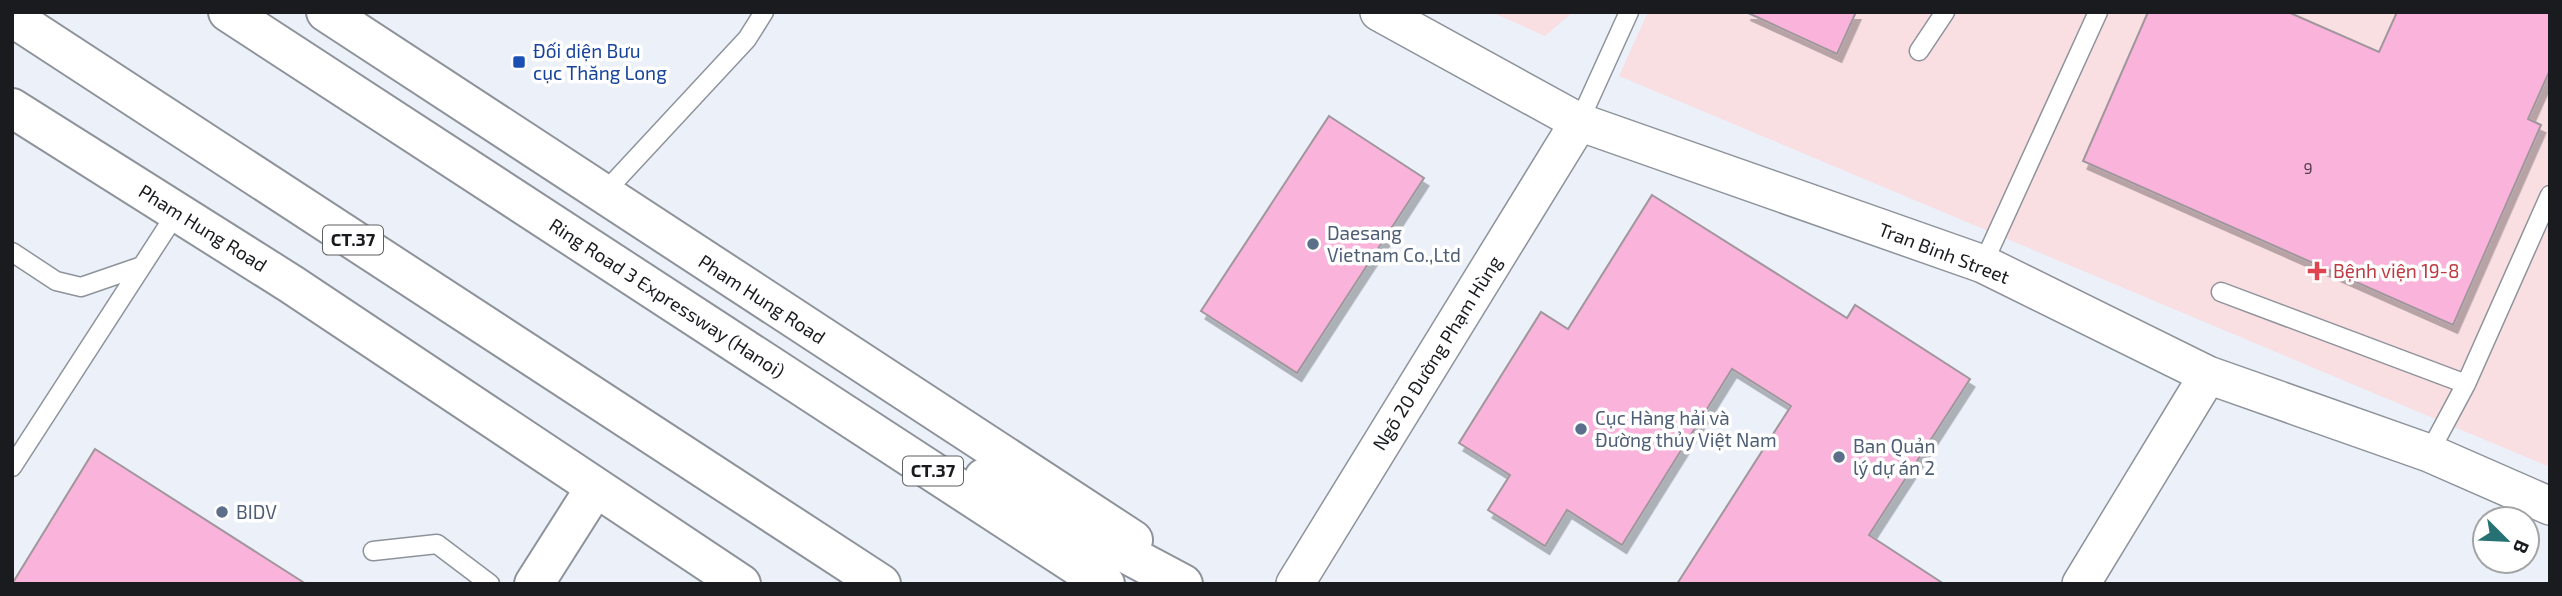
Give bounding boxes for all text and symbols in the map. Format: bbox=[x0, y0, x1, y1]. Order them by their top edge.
place label: Đối diện Bưu cục Thăng Long bbox=[533, 39, 667, 84]
marker: Đối diện Bưu cục Thăng Long bbox=[511, 54, 527, 70]
house number: 9 bbox=[2303, 158, 2313, 177]
street label: Pham Hung Road bbox=[135, 179, 272, 276]
street label: Ring Road 3 Expressway (Hanoi) bbox=[545, 213, 789, 382]
street label: Tran Binh Street bbox=[1876, 217, 2013, 288]
place label: Daesang Vietnam Co.,Ltd bbox=[1327, 221, 1461, 266]
road number: CT.37 bbox=[323, 226, 383, 254]
marker: Daesang Vietnam Co.,Ltd bbox=[1305, 236, 1321, 252]
street label: Pham Hung Road bbox=[694, 249, 830, 348]
street label: Ngõ 20 Đường Phạm Hùng bbox=[1367, 251, 1506, 454]
place label: Bệnh viện 19-8 bbox=[2333, 259, 2460, 282]
marker: Bệnh viện 19-8 bbox=[2307, 261, 2327, 281]
place label: Cục Hàng hải và Đường thủy Việt Nam bbox=[1595, 406, 1777, 451]
marker: Cục Hàng hải và Đường thủy Việt Nam bbox=[1573, 421, 1589, 437]
place label: Ban Quản lý dự án 2 bbox=[1853, 434, 1936, 479]
marker: Ban Quản lý dự án 2 bbox=[1831, 449, 1847, 465]
road number: CT.37 bbox=[903, 457, 963, 486]
place label: BIDV bbox=[236, 500, 277, 523]
marker: BIDV bbox=[214, 504, 230, 520]
north arrow bbox=[2471, 505, 2541, 575]
text: B bbox=[2509, 537, 2535, 557]

